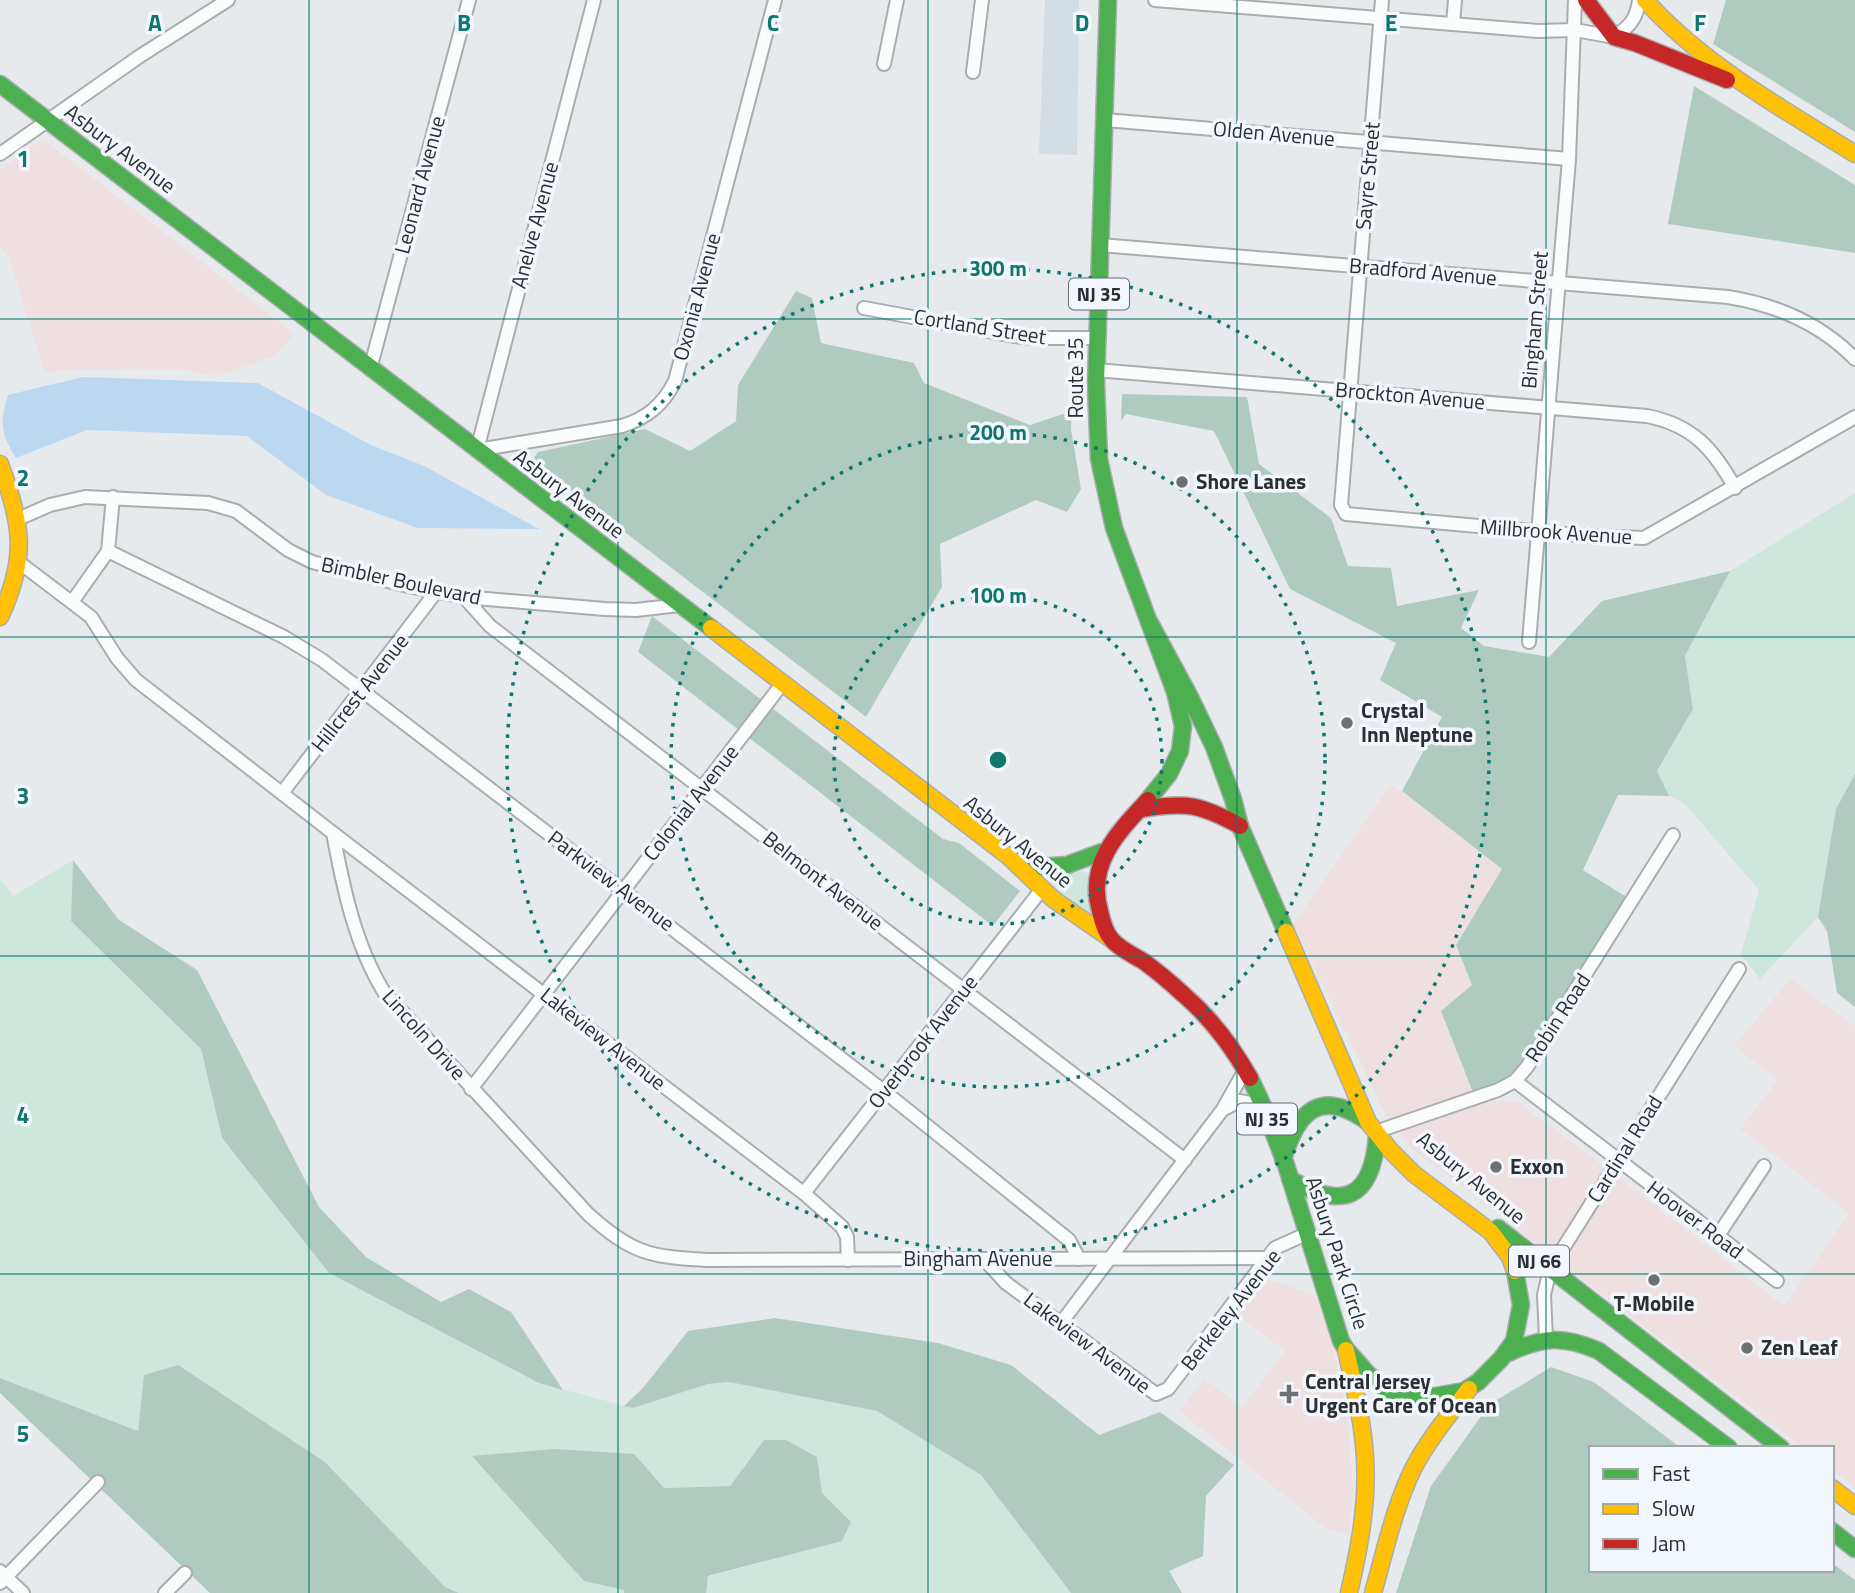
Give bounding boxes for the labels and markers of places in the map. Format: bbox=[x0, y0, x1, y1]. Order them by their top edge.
place label: Shore Lanes bbox=[1196, 465, 1306, 497]
marker: Shore Lanes bbox=[1174, 474, 1190, 490]
place label: Crystal Inn Neptune bbox=[1361, 694, 1473, 750]
marker: Crystal Inn Neptune bbox=[1339, 715, 1355, 731]
centre of rings bbox=[986, 748, 1010, 772]
place label: Exxon bbox=[1510, 1150, 1564, 1182]
marker: Exxon bbox=[1488, 1159, 1504, 1175]
marker: T-Mobile bbox=[1646, 1272, 1662, 1288]
place label: T-Mobile bbox=[1614, 1287, 1694, 1319]
place label: Zen Leaf bbox=[1761, 1331, 1838, 1363]
marker: Zen Leaf bbox=[1739, 1340, 1755, 1356]
place label: Central Jersey Urgent Care of Ocean bbox=[1305, 1365, 1497, 1421]
marker: Central Jersey Urgent Care of Ocean bbox=[1279, 1384, 1299, 1404]

